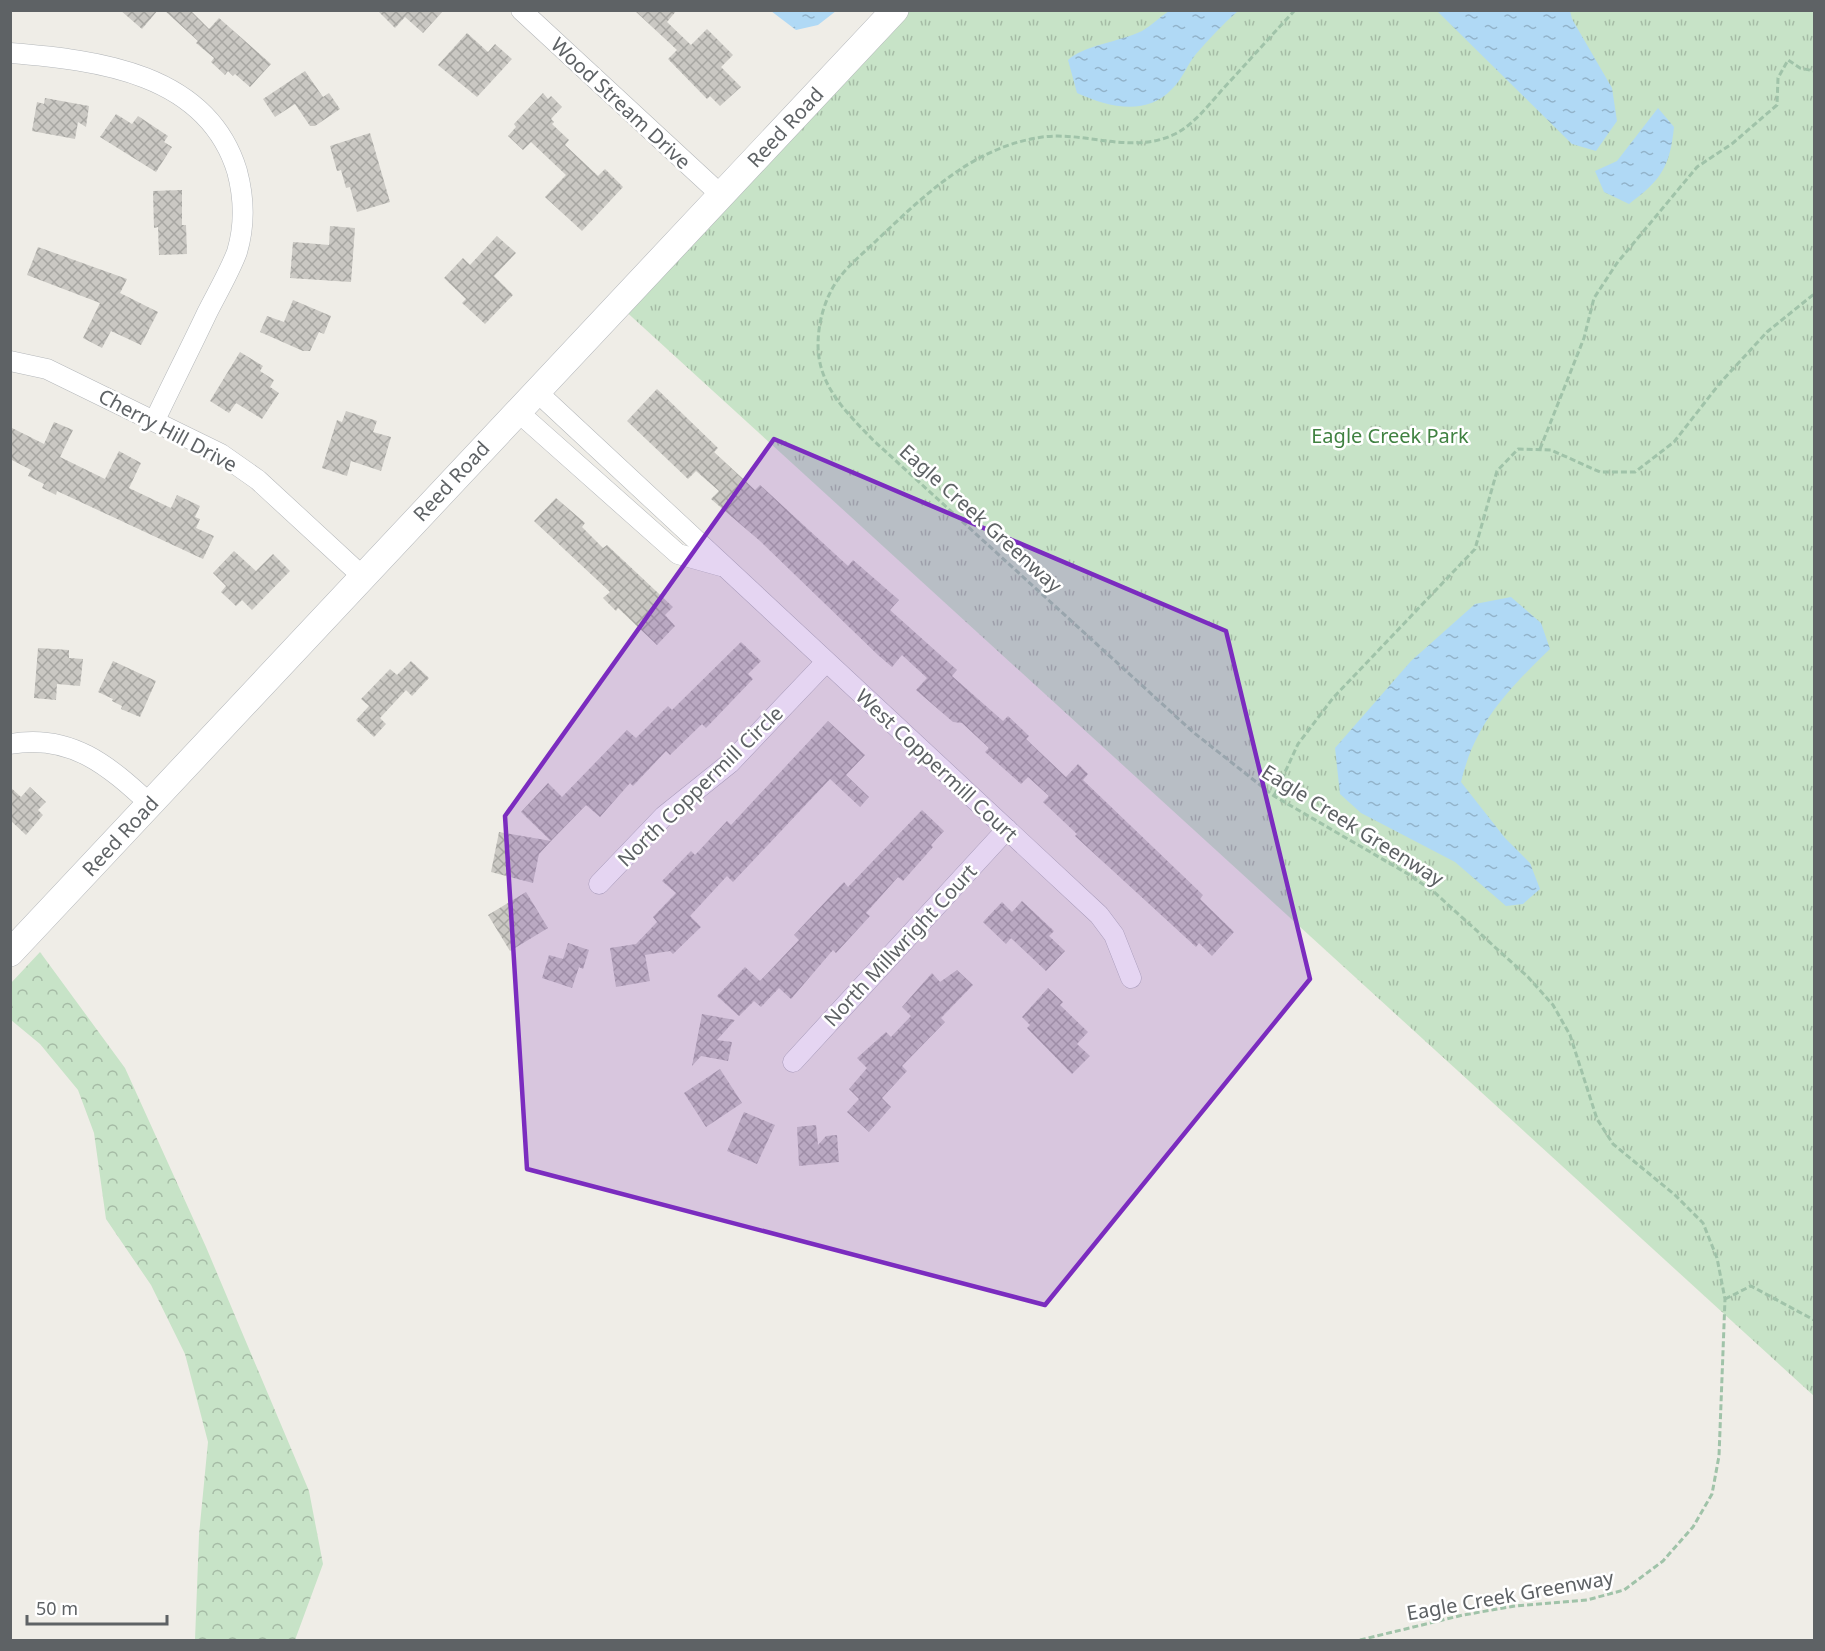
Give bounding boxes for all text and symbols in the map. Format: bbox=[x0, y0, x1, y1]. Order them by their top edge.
street label: Wood Stream Drive bbox=[545, 31, 697, 175]
street label: Reed Road bbox=[741, 81, 829, 173]
street label: Cherry Hill Drive bbox=[94, 382, 242, 478]
park label: Eagle Creek Park bbox=[1311, 422, 1469, 449]
street label: Reed Road bbox=[407, 435, 495, 527]
street label: Eagle Creek Greenway bbox=[894, 438, 1069, 599]
street label: West Coppermill Court bbox=[850, 683, 1024, 847]
street label: North Coppermill Circle bbox=[611, 700, 789, 872]
street label: Eagle Creek Greenway bbox=[1257, 758, 1450, 892]
street label: Reed Road bbox=[76, 790, 164, 882]
street label: North Millwright Court bbox=[818, 858, 982, 1032]
street label: Eagle Creek Greenway bbox=[1404, 1563, 1616, 1627]
scale bar bbox=[27, 1588, 166, 1626]
text: 50 m bbox=[36, 1596, 78, 1620]

